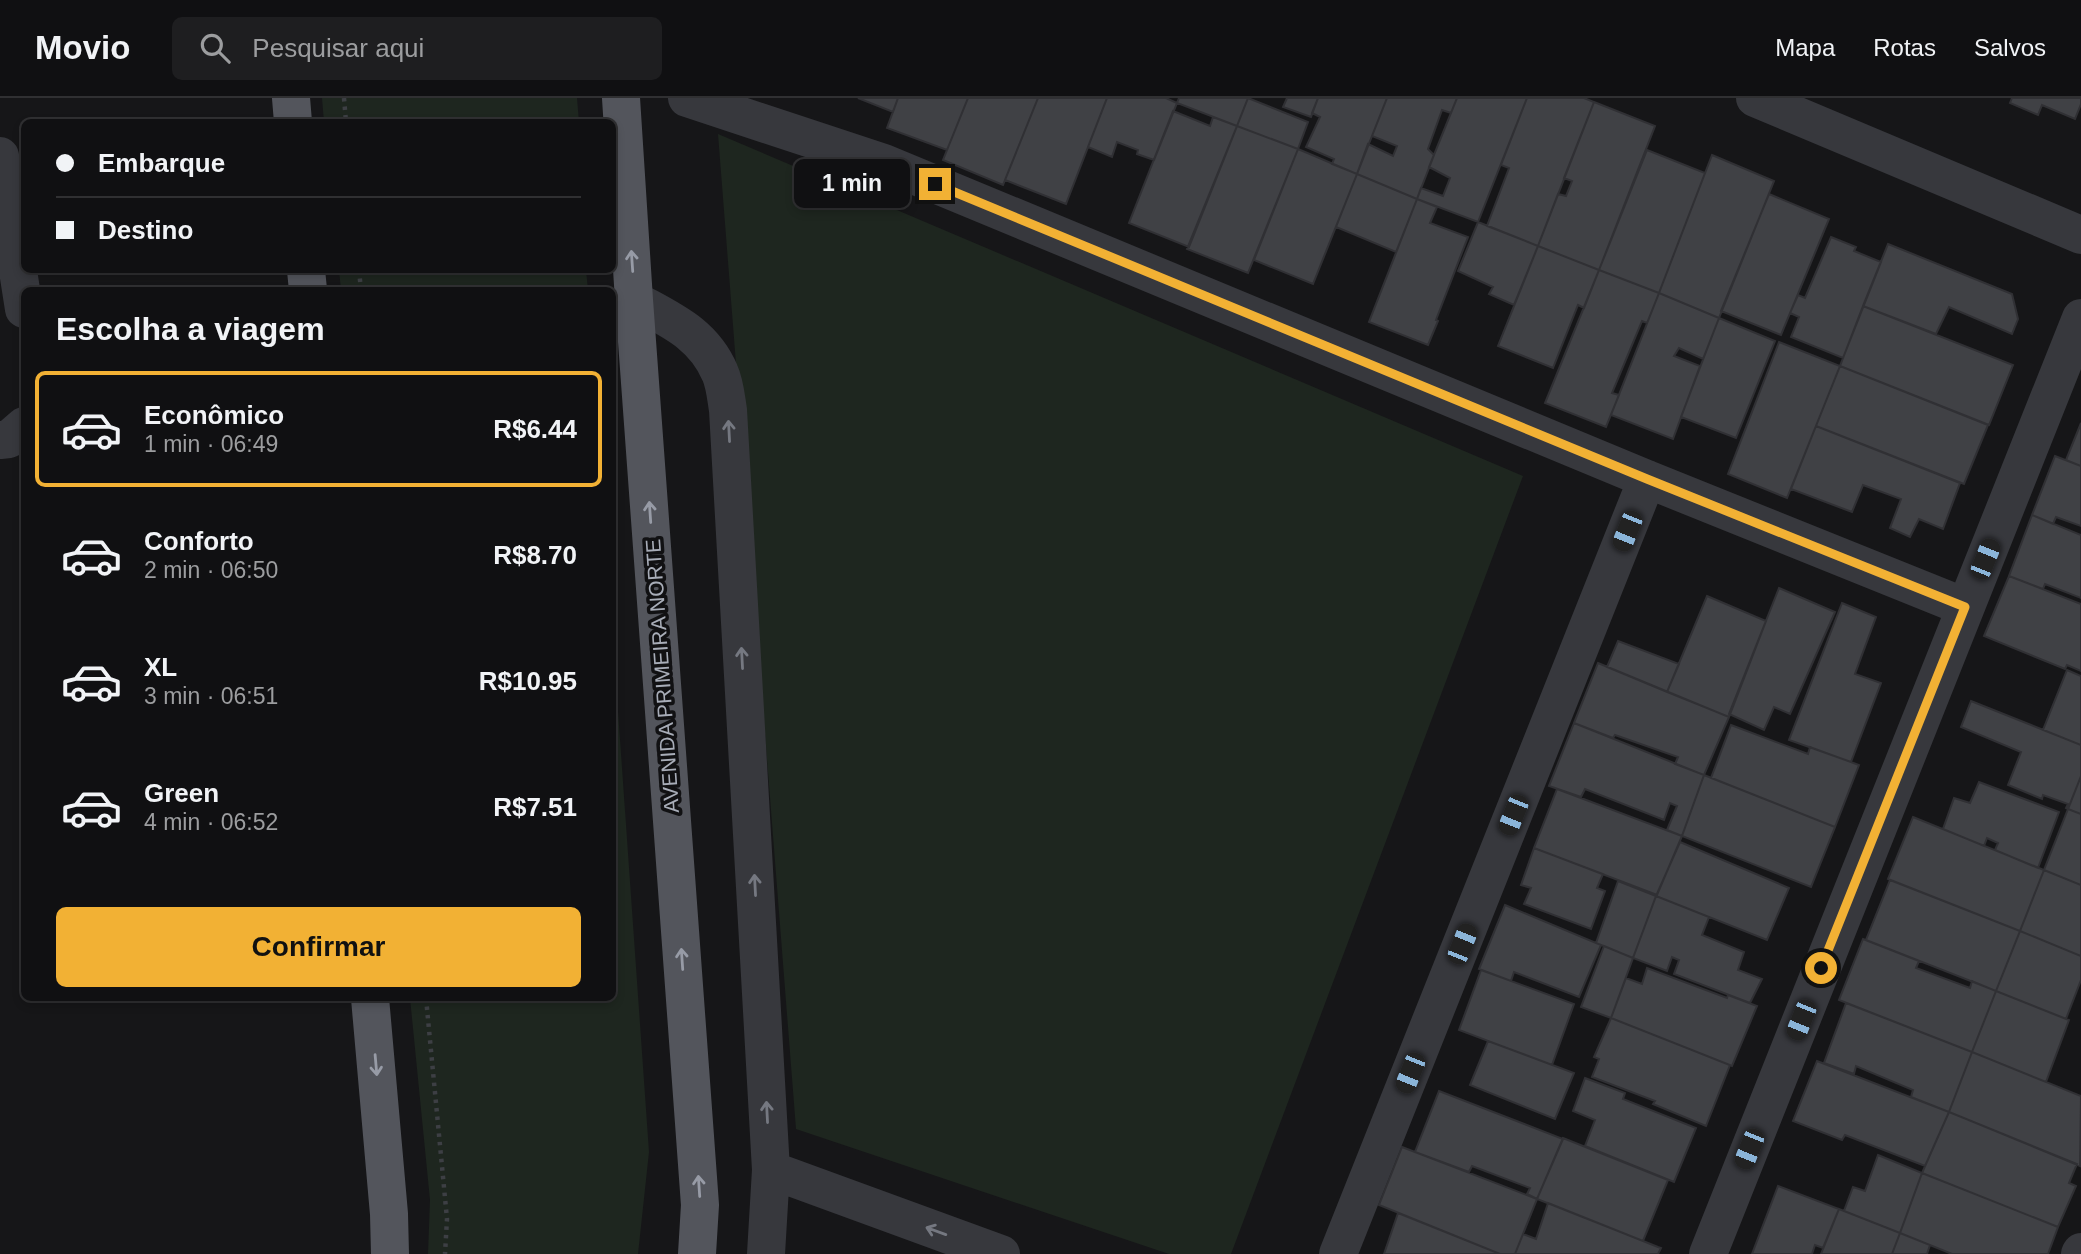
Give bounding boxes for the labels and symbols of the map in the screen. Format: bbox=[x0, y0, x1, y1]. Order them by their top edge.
callout: 1 min bbox=[795, 160, 911, 208]
route end bbox=[919, 168, 951, 200]
one-way arrow bbox=[625, 250, 638, 273]
one-way arrow bbox=[723, 420, 736, 443]
one-way arrow bbox=[643, 501, 656, 524]
car bbox=[1610, 508, 1645, 554]
car bbox=[1968, 536, 2003, 582]
street label: AVENIDA PRIMEIRA NORTE bbox=[641, 538, 683, 814]
one-way arrow bbox=[735, 647, 748, 670]
car bbox=[1496, 792, 1531, 838]
one-way arrow bbox=[748, 874, 761, 897]
car bbox=[1445, 921, 1480, 967]
one-way arrow bbox=[675, 948, 688, 971]
route start bbox=[1805, 952, 1837, 984]
car bbox=[1784, 997, 1819, 1043]
car bbox=[1393, 1050, 1428, 1096]
one-way arrow bbox=[370, 1054, 383, 1076]
one-way arrow bbox=[761, 1101, 774, 1124]
car bbox=[1732, 1126, 1767, 1172]
one-way arrow bbox=[692, 1175, 705, 1198]
one-way arrow bbox=[926, 1224, 948, 1236]

